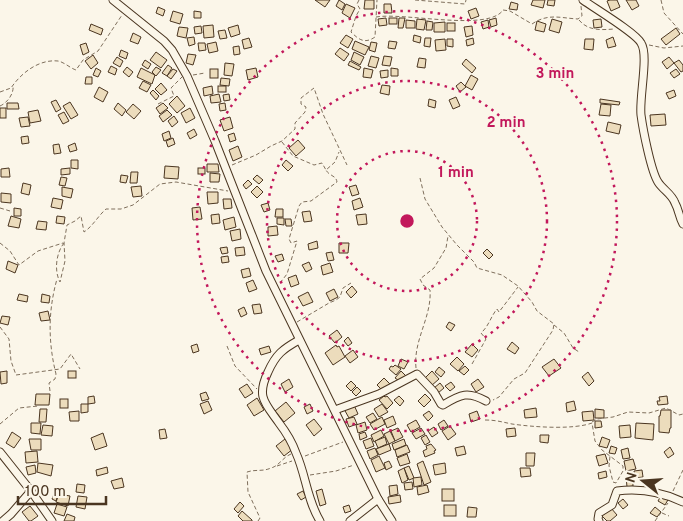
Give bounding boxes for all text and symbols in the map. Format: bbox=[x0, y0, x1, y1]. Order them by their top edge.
text: 3 min bbox=[535, 65, 575, 84]
text: 2 min bbox=[486, 114, 526, 133]
text: 1 min bbox=[438, 164, 474, 183]
centre of rings bbox=[398, 212, 416, 230]
north arrow bbox=[618, 456, 668, 506]
text: N bbox=[622, 470, 642, 485]
scale bar bbox=[18, 474, 105, 506]
text: 100 m bbox=[25, 483, 66, 502]

